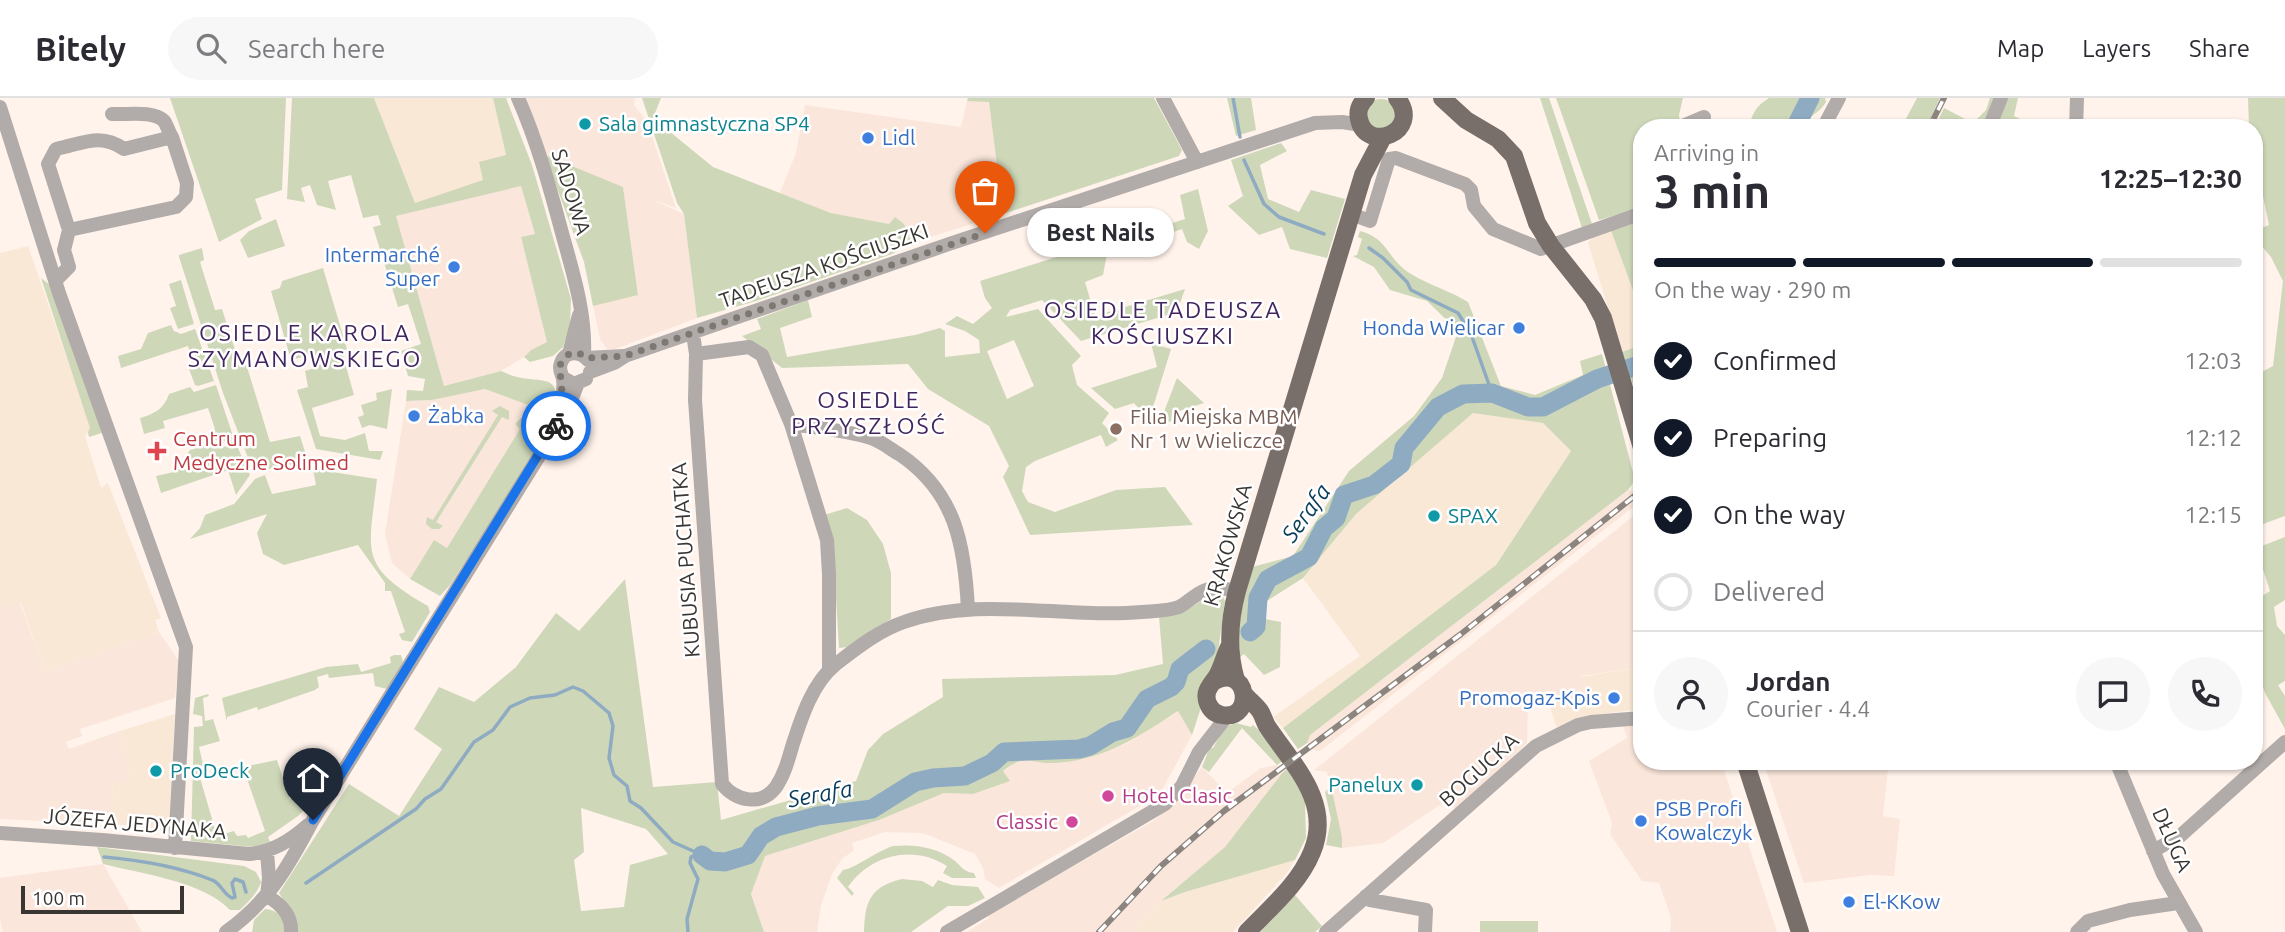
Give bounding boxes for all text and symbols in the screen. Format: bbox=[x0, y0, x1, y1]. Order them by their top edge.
search box bbox=[168, 17, 658, 80]
icon: search bbox=[192, 29, 230, 67]
text: Bitely bbox=[35, 30, 126, 67]
text: Search here bbox=[248, 34, 385, 63]
text: Map bbox=[1997, 35, 2044, 62]
text: Layers bbox=[2082, 35, 2151, 62]
text: Share bbox=[2189, 35, 2250, 62]
place label: Sala gimnastyczna SP4 bbox=[599, 111, 810, 135]
marker: Sala gimnastyczna SP4 bbox=[577, 116, 593, 132]
place label: Lidl bbox=[882, 125, 916, 149]
marker: Lidl bbox=[860, 130, 876, 146]
text: Arriving in bbox=[1654, 140, 1759, 165]
street label: SADOWA bbox=[548, 146, 596, 238]
pin bbox=[955, 161, 1015, 233]
text: 12:25–12:30 bbox=[2099, 164, 2242, 193]
text: 3 min bbox=[1654, 165, 1770, 217]
icon: bag bbox=[966, 172, 1004, 210]
callout: Best Nails bbox=[1027, 208, 1174, 258]
street label: TADEUSZA KOŚCIUSZKI bbox=[716, 218, 931, 312]
text: Best Nails bbox=[1046, 220, 1155, 245]
place label: Intermarché Super bbox=[325, 242, 440, 290]
marker: Intermarché Super bbox=[446, 259, 462, 275]
text: On the way · 290 m bbox=[1654, 277, 1851, 302]
district label: OSIEDLE TADEUSZA KOŚCIUSZKI bbox=[1044, 297, 1282, 348]
place label: Honda Wielicar bbox=[1363, 315, 1505, 339]
district label: OSIEDLE KAROLA SZYMANOWSKIEGO bbox=[188, 320, 422, 371]
marker: Honda Wielicar bbox=[1511, 320, 1527, 336]
icon: check bbox=[1654, 342, 1692, 380]
text: Confirmed bbox=[1713, 346, 1837, 375]
text: 12:03 bbox=[2184, 348, 2242, 373]
district label: OSIEDLE PRZYSZŁOŚĆ bbox=[791, 387, 947, 438]
courier bbox=[521, 391, 591, 461]
place label: Żabka bbox=[428, 403, 484, 427]
place label: Filia Miejska MBM Nr 1 w Wieliczce bbox=[1130, 404, 1298, 452]
icon: bike bbox=[537, 407, 575, 445]
marker: Żabka bbox=[406, 408, 422, 424]
icon: check bbox=[1654, 419, 1692, 457]
marker: Filia Miejska MBM Nr 1 w Wieliczce bbox=[1108, 421, 1124, 437]
text: Preparing bbox=[1713, 423, 1827, 452]
text: 12:12 bbox=[2184, 425, 2242, 450]
place label: Centrum Medyczne Solimed bbox=[173, 426, 349, 474]
marker: Centrum Medyczne Solimed bbox=[147, 441, 167, 461]
street label: KUBUSIA PUCHATKA bbox=[666, 461, 704, 658]
water label: Serafa bbox=[1276, 479, 1336, 548]
street label: KRAKOWSKA bbox=[1198, 480, 1256, 609]
icon: check bbox=[1654, 496, 1692, 534]
text: On the way bbox=[1713, 500, 1845, 529]
text: 12:15 bbox=[2184, 502, 2242, 527]
place label: SPAX bbox=[1448, 503, 1498, 527]
marker: SPAX bbox=[1426, 508, 1442, 524]
text: Delivered bbox=[1713, 577, 1825, 606]
button: person bbox=[1654, 657, 1728, 731]
button: chat bbox=[2076, 657, 2150, 731]
button: phone bbox=[2168, 657, 2242, 731]
text: Jordan bbox=[1746, 667, 1831, 696]
place label: Promogaz-Kpis bbox=[1459, 685, 1600, 709]
marker: Promogaz-Kpis bbox=[1606, 690, 1622, 706]
text: Courier · 4.4 bbox=[1746, 696, 1870, 721]
street label: BOGUCKA bbox=[1434, 727, 1523, 811]
pin bbox=[283, 748, 343, 820]
place label: ProDeck bbox=[170, 758, 250, 782]
icon: home bbox=[294, 759, 332, 797]
marker: ProDeck bbox=[148, 763, 164, 779]
place label: Panelux bbox=[1328, 772, 1403, 796]
water label: Serafa bbox=[785, 776, 854, 813]
marker: Panelux bbox=[1409, 777, 1425, 793]
place label: Hotel Clasic bbox=[1122, 783, 1232, 807]
marker: Hotel Clasic bbox=[1100, 788, 1116, 804]
place label: PSB Profi Kowalczyk bbox=[1655, 796, 1753, 844]
street label: JÓZEFA JEDYNAKA bbox=[43, 803, 228, 843]
street label: DŁUGA bbox=[2148, 804, 2198, 876]
place label: Classic bbox=[996, 809, 1058, 833]
marker: PSB Profi Kowalczyk bbox=[1633, 813, 1649, 829]
marker: Classic bbox=[1064, 814, 1080, 830]
scale bar bbox=[21, 883, 184, 915]
text: 100 m bbox=[32, 887, 85, 909]
place label: El-KKow bbox=[1863, 889, 1940, 913]
marker: El-KKow bbox=[1841, 894, 1857, 910]

